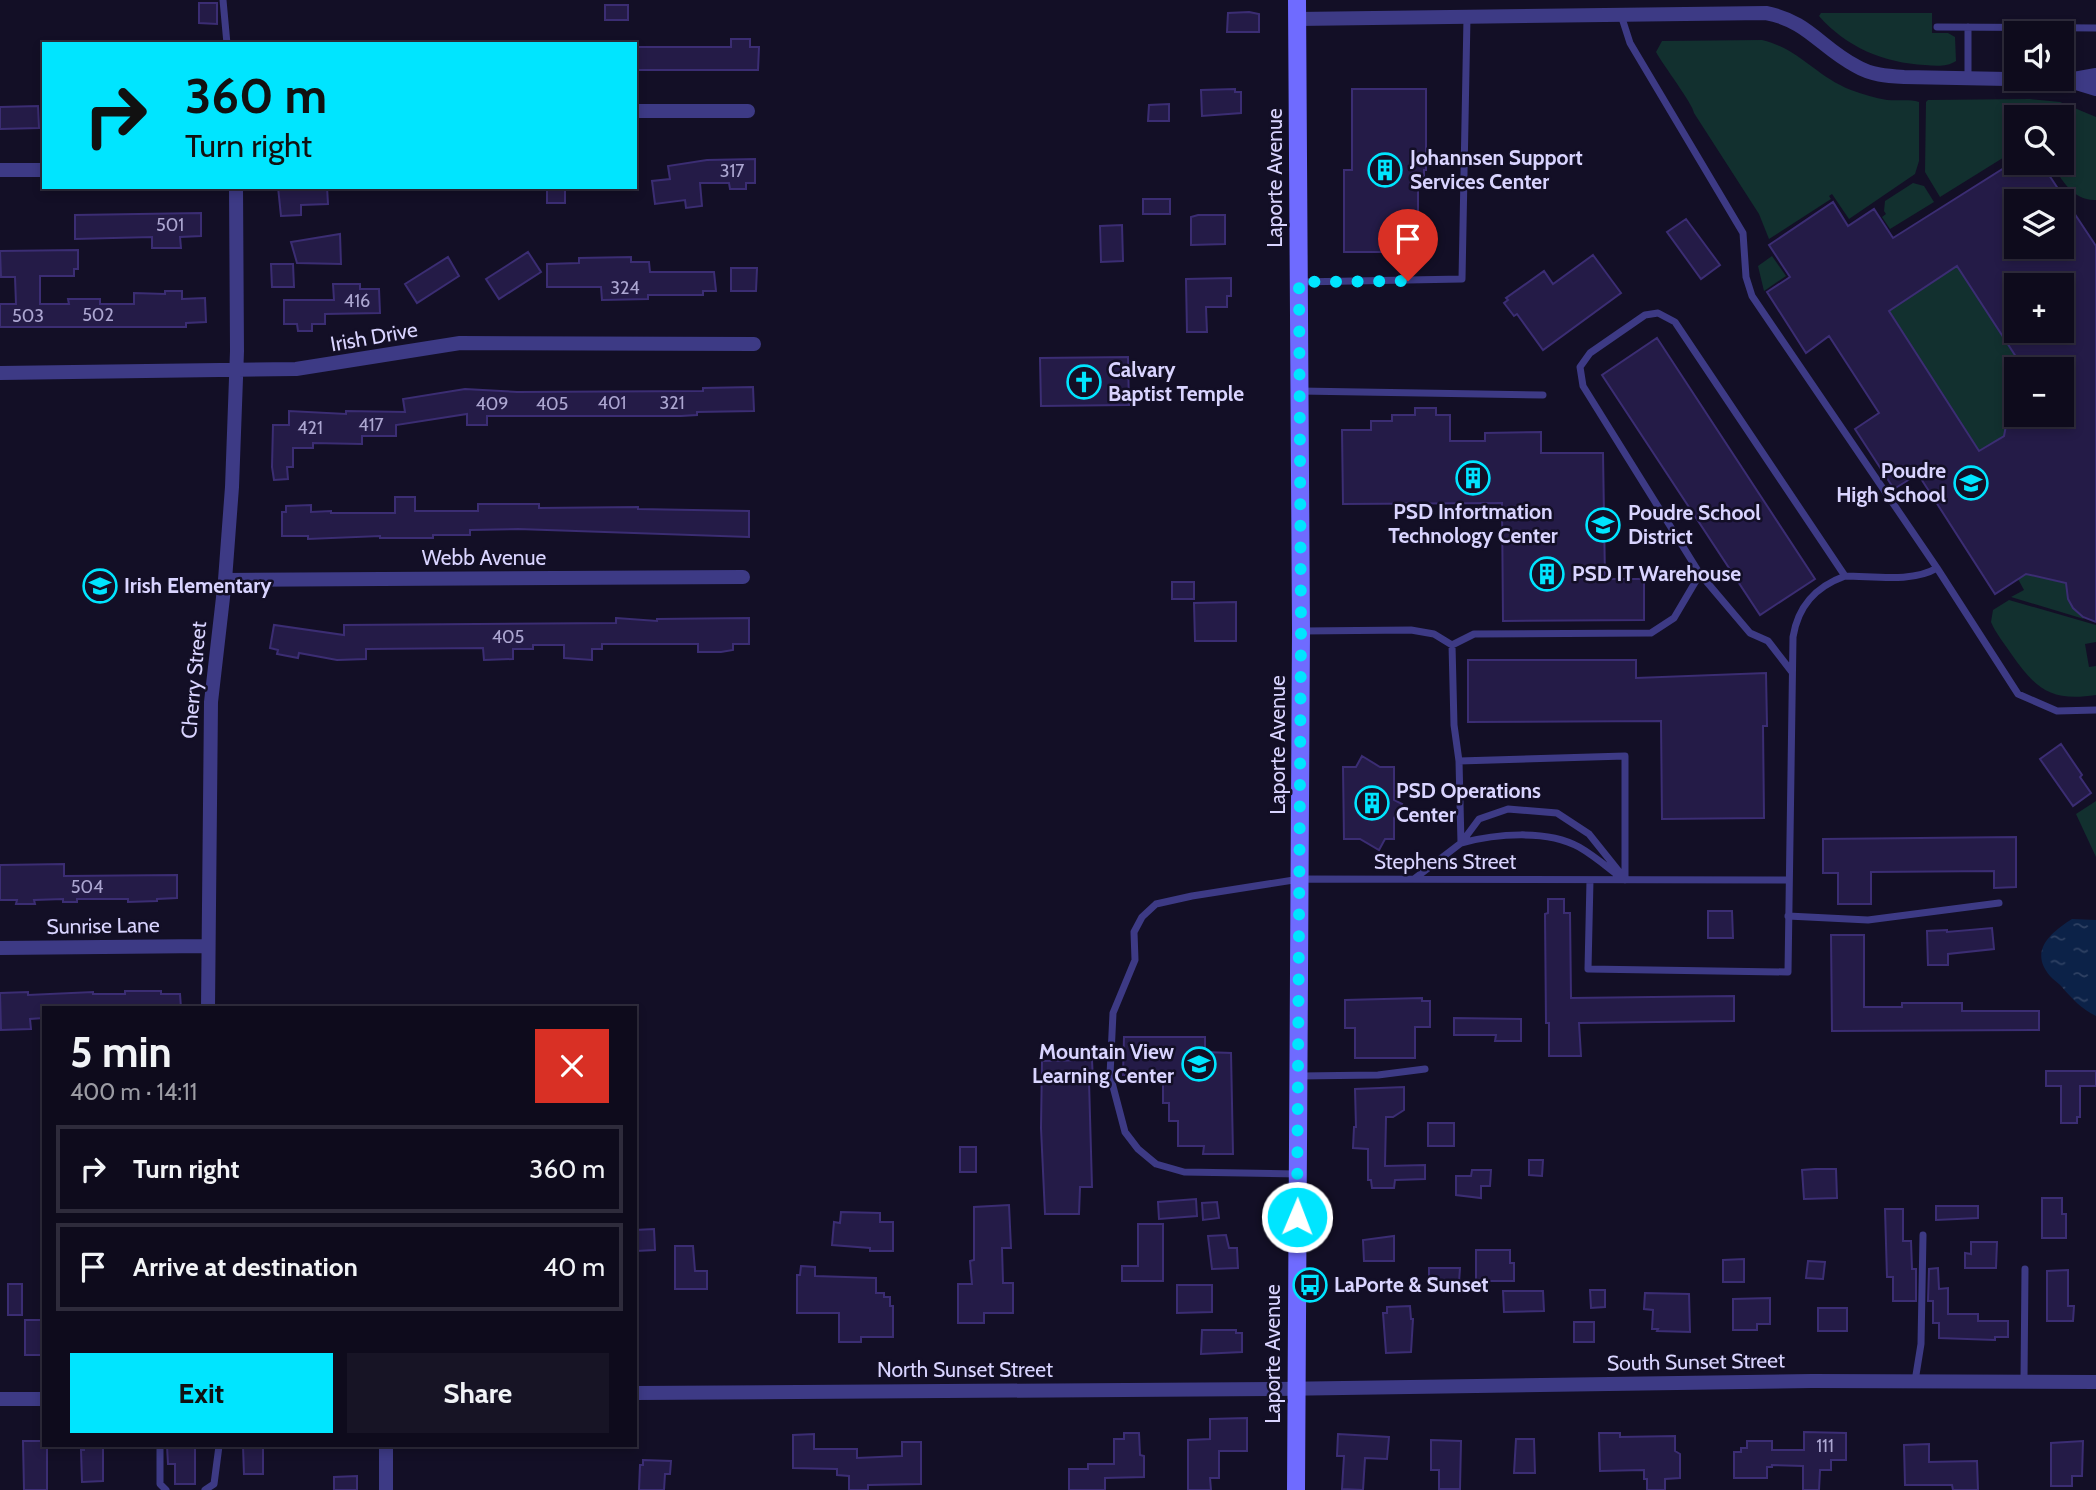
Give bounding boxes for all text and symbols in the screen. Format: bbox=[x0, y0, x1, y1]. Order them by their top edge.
map controls bbox=[2004, 21, 2074, 427]
button: sound bbox=[2004, 21, 2074, 91]
text: 360 m bbox=[185, 66, 327, 125]
icon: right bbox=[70, 70, 161, 161]
button: search bbox=[2004, 105, 2074, 175]
street label: Laporte Avenue bbox=[1262, 108, 1287, 248]
text: Turn right bbox=[185, 126, 312, 165]
place label: Johannsen Support Services Center bbox=[1409, 145, 1583, 194]
building icon: Johannsen Support Services Center bbox=[1366, 151, 1404, 189]
house number: 317 bbox=[720, 160, 744, 182]
button: layers bbox=[2004, 189, 2074, 259]
pin bbox=[1378, 209, 1438, 281]
house number: 501 bbox=[156, 214, 184, 236]
icon: arrive bbox=[1389, 220, 1427, 258]
button: + bbox=[2004, 273, 2074, 343]
house number: 324 bbox=[610, 277, 640, 299]
house number: 416 bbox=[344, 290, 370, 312]
house number: 502 bbox=[82, 304, 114, 326]
house number: 503 bbox=[12, 305, 44, 327]
street label: Irish Drive bbox=[328, 317, 420, 356]
place label: Calvary Baptist Temple bbox=[1108, 357, 1244, 406]
button: − bbox=[2004, 357, 2074, 427]
church icon: Calvary Baptist Temple bbox=[1065, 363, 1103, 401]
house number: 401 bbox=[598, 392, 626, 414]
house number: 321 bbox=[659, 392, 685, 414]
house number: 409 bbox=[475, 393, 509, 415]
house number: 405 bbox=[536, 393, 568, 415]
house number: 417 bbox=[358, 414, 384, 436]
house number: 421 bbox=[297, 417, 323, 439]
place label: Poudre High School bbox=[1836, 458, 1946, 507]
building icon: PSD Infortmation Technology Center bbox=[1454, 459, 1492, 497]
school or university icon: Poudre High School bbox=[1952, 464, 1990, 502]
place label: PSD Infortmation Technology Center bbox=[1388, 499, 1558, 548]
place label: Poudre School District bbox=[1628, 500, 1761, 549]
school or university icon: Poudre School District bbox=[1584, 506, 1622, 544]
street label: Webb Avenue bbox=[422, 545, 546, 570]
building icon: PSD IT Warehouse bbox=[1528, 555, 1566, 593]
place label: PSD IT Warehouse bbox=[1572, 561, 1741, 586]
school or university icon: Irish Elementary bbox=[81, 567, 119, 605]
place label: Irish Elementary bbox=[124, 573, 272, 598]
street label: Cherry Street bbox=[176, 620, 211, 740]
house number: 405 bbox=[492, 626, 524, 648]
street label: Laporte Avenue bbox=[1265, 675, 1290, 815]
place label: PSD Operations Center bbox=[1396, 778, 1541, 827]
building icon: PSD Operations Center bbox=[1353, 784, 1391, 822]
street label: Stephens Street bbox=[1374, 849, 1516, 874]
house number: 504 bbox=[71, 876, 103, 898]
street label: Sunrise Lane bbox=[46, 912, 160, 939]
text: 5 min bbox=[70, 1026, 172, 1078]
button: close bbox=[535, 1029, 609, 1103]
place label: Mountain View Learning Center bbox=[1032, 1039, 1175, 1088]
school or university icon: Mountain View Learning Center bbox=[1180, 1045, 1218, 1083]
text: 400 m · 14:11 bbox=[70, 1078, 197, 1106]
icon: right bbox=[74, 1150, 112, 1188]
text: Turn right bbox=[133, 1153, 239, 1185]
text: 360 m bbox=[529, 1153, 605, 1185]
position arrow bbox=[1260, 1180, 1334, 1254]
icon: arrive bbox=[74, 1248, 112, 1286]
text: Arrive at destination bbox=[133, 1251, 358, 1283]
text: 40 m bbox=[543, 1251, 605, 1283]
bus stop icon: LaPorte & Sunset bbox=[1291, 1266, 1329, 1304]
place label: LaPorte & Sunset bbox=[1334, 1272, 1489, 1297]
street label: Laporte Avenue bbox=[1260, 1284, 1285, 1424]
street label: South Sunset Street bbox=[1607, 1347, 1785, 1376]
button: Exit bbox=[70, 1353, 333, 1433]
button: Share bbox=[347, 1353, 609, 1433]
street label: North Sunset Street bbox=[877, 1357, 1053, 1382]
house number: 111 bbox=[1816, 1435, 1834, 1457]

